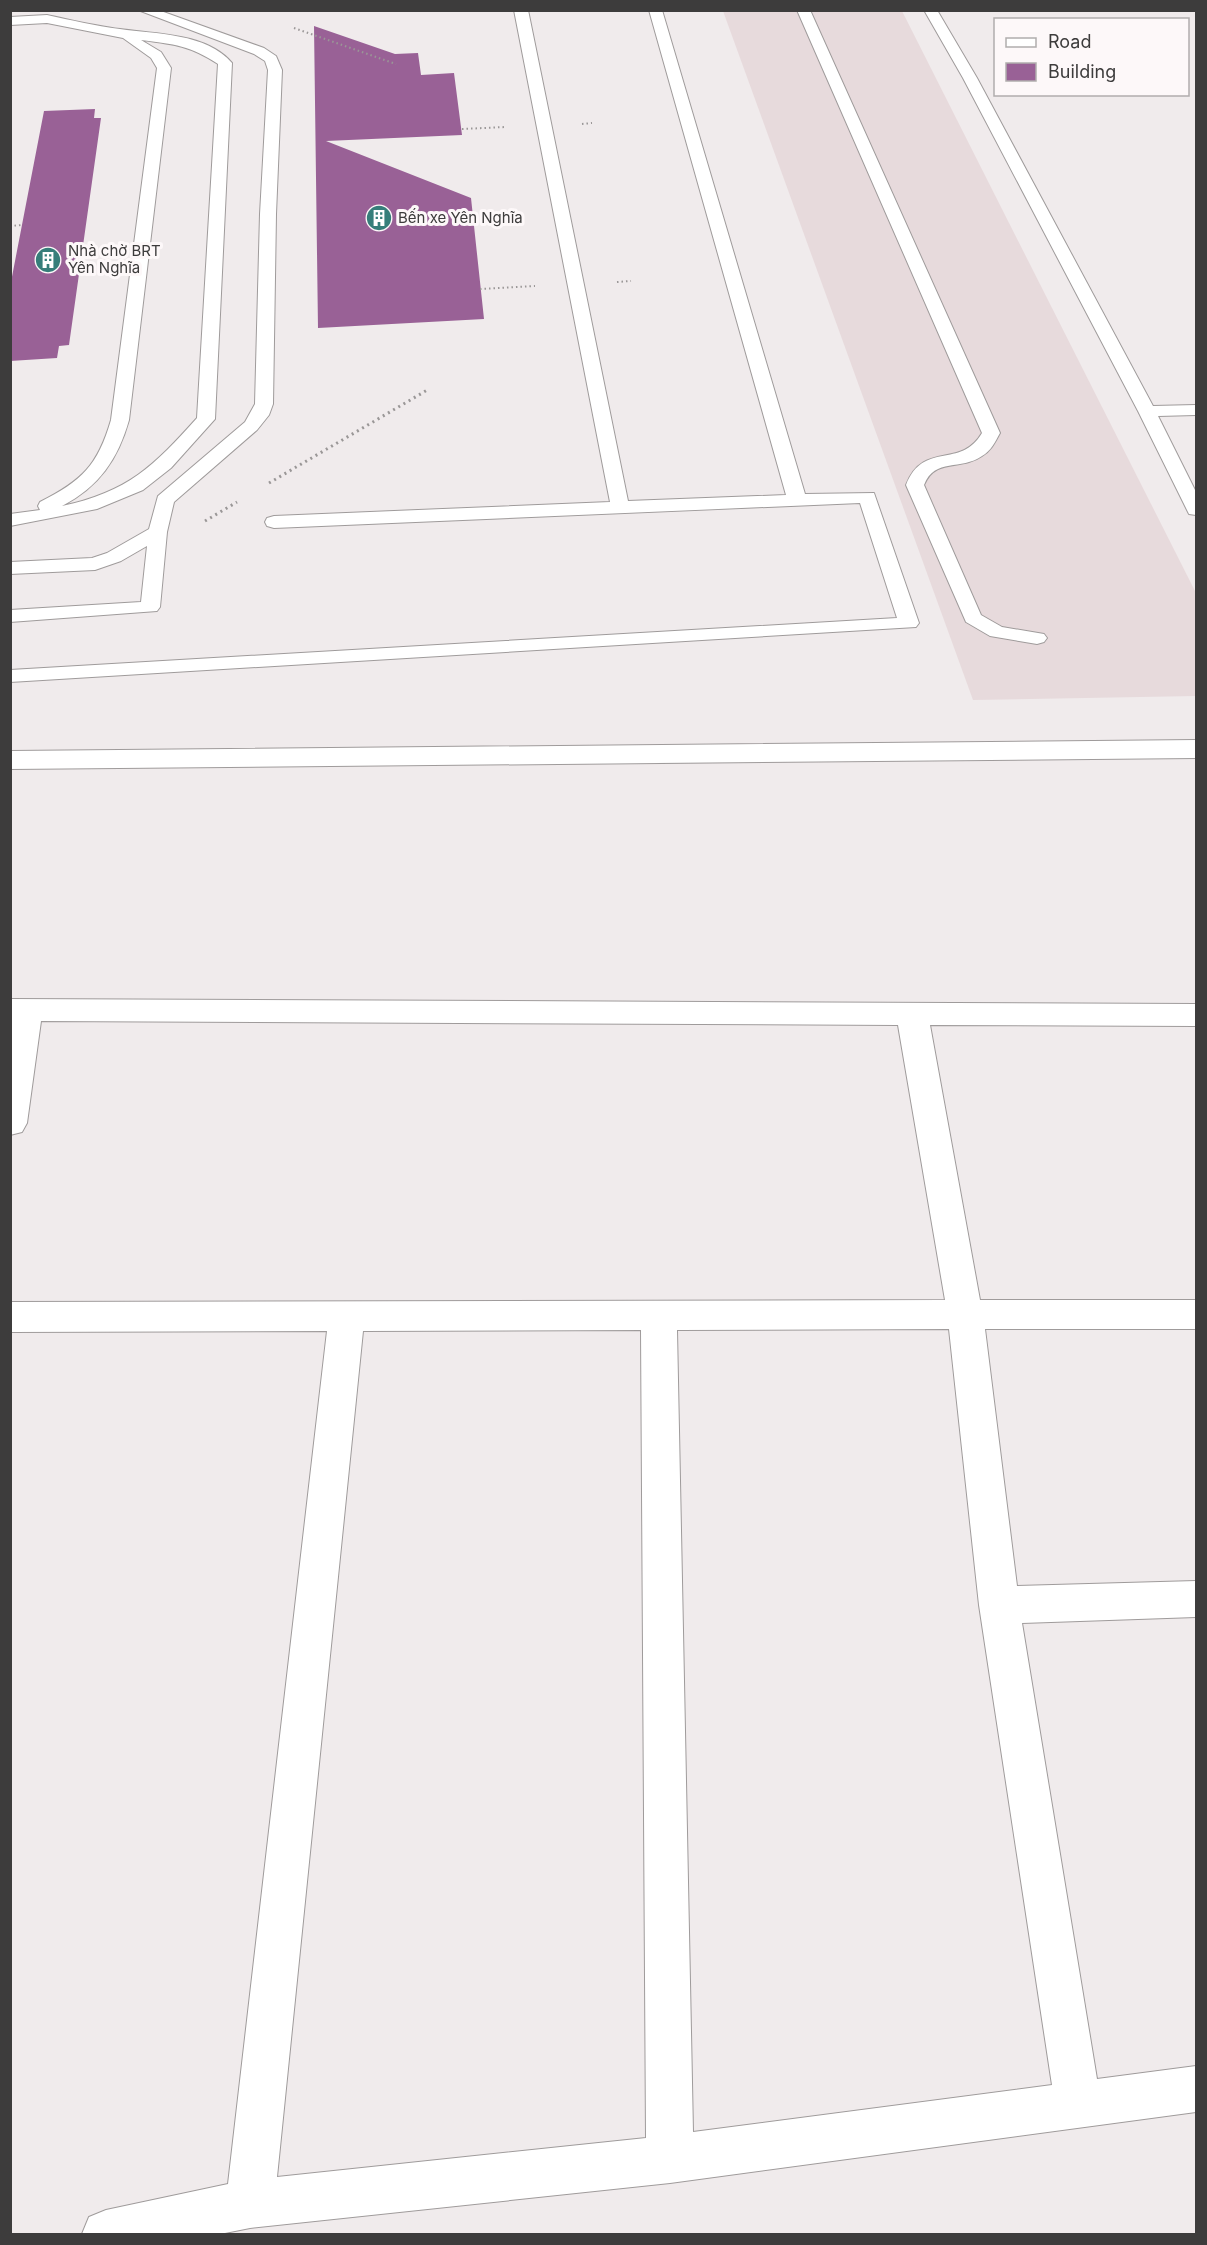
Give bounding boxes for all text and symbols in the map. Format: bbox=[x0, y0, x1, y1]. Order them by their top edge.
legend bbox=[994, 18, 1189, 96]
text: Road bbox=[1048, 31, 1091, 52]
text: Building bbox=[1048, 61, 1116, 82]
building icon: Bến xe Yên Nghĩa bbox=[364, 203, 394, 233]
place label: Bến xe Yên Nghĩa bbox=[398, 208, 523, 227]
place label: Nhà chờ BRT Yên Nghĩa bbox=[68, 241, 161, 277]
building icon: Nhà chờ BRT Yên Nghĩa bbox=[33, 245, 63, 275]

